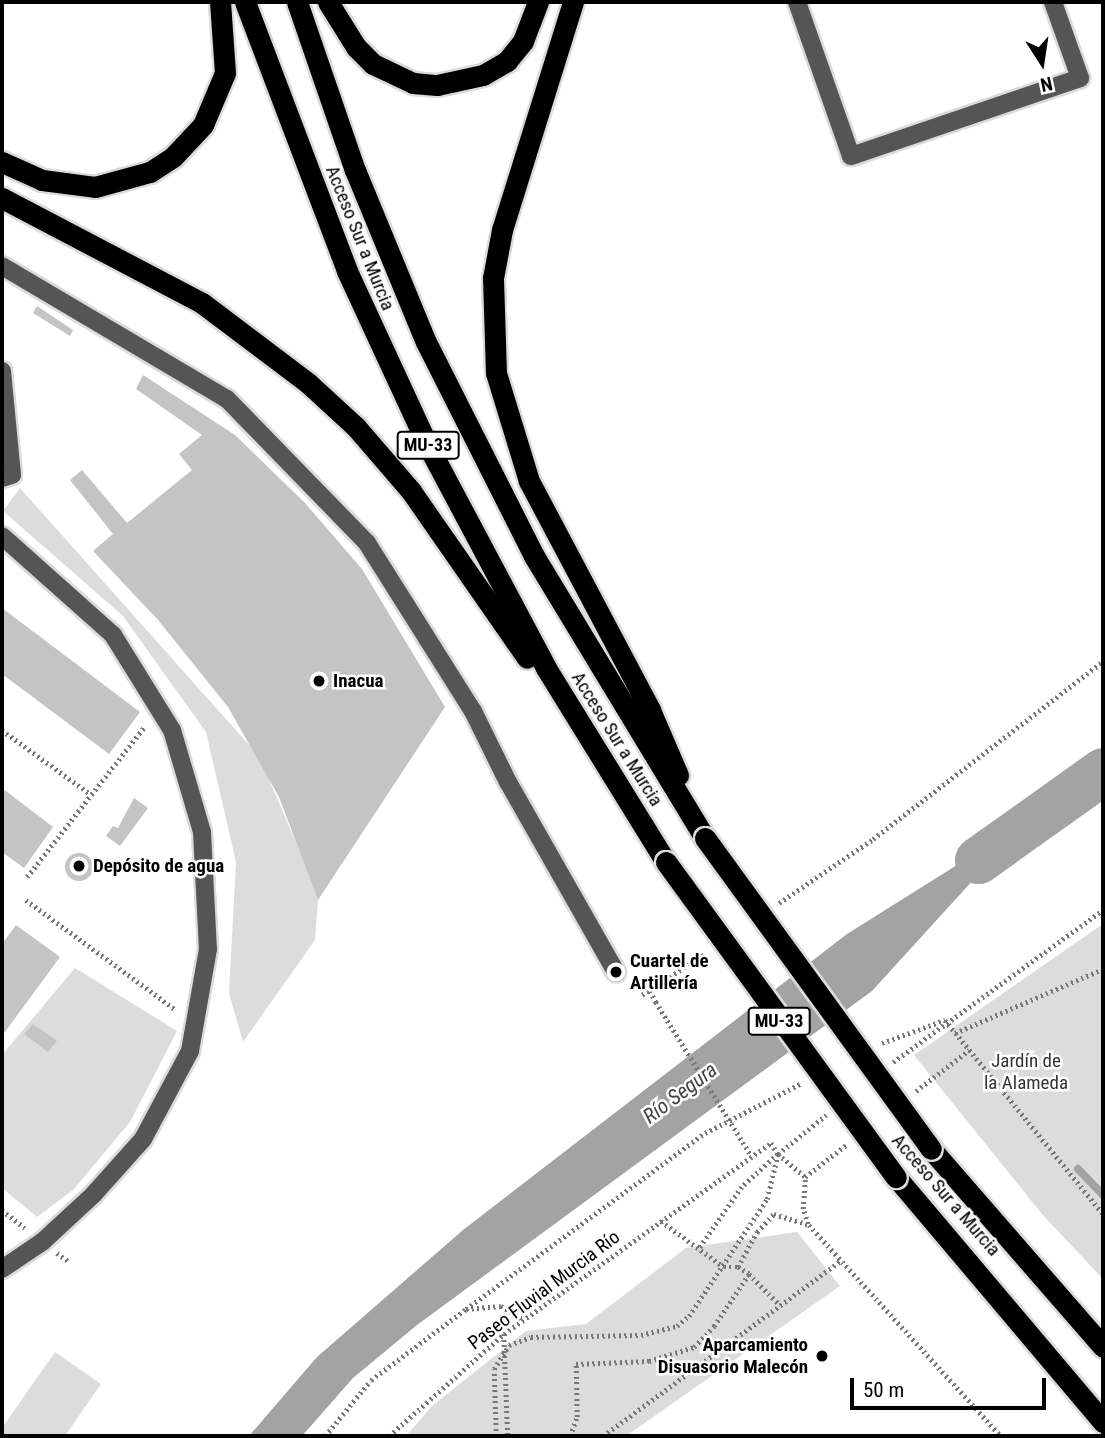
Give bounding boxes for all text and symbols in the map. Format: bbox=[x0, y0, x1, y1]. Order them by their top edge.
north arrow bbox=[1007, 28, 1077, 98]
text: N bbox=[1038, 72, 1055, 96]
street label: Acceso Sur a Murcia bbox=[321, 162, 399, 314]
road number: MU-33 bbox=[396, 430, 460, 460]
street label: Acceso Sur a Murcia bbox=[567, 668, 667, 810]
place label: Inacua bbox=[333, 670, 383, 692]
marker: Inacua bbox=[311, 673, 327, 689]
place label: Depósito de agua bbox=[93, 855, 224, 877]
marker: Depósito de agua bbox=[71, 858, 87, 874]
place label: Cuartel de Artillería bbox=[630, 950, 708, 994]
marker: Cuartel de Artillería bbox=[608, 964, 624, 980]
road number: MU-33 bbox=[748, 1006, 810, 1036]
park label: Jardín de la Alameda bbox=[984, 1050, 1068, 1094]
water label: Río Segura bbox=[638, 1057, 722, 1129]
street label: Acceso Sur a Murcia bbox=[887, 1129, 1005, 1261]
street label: Paseo Fluvial Murcia Río bbox=[464, 1226, 624, 1354]
place label: Aparcamiento Disuasorio Malecón bbox=[658, 1334, 808, 1378]
marker: Aparcamiento Disuasorio Malecón bbox=[814, 1348, 830, 1364]
scale bar bbox=[853, 1364, 1049, 1408]
text: 50 m bbox=[863, 1378, 904, 1402]

